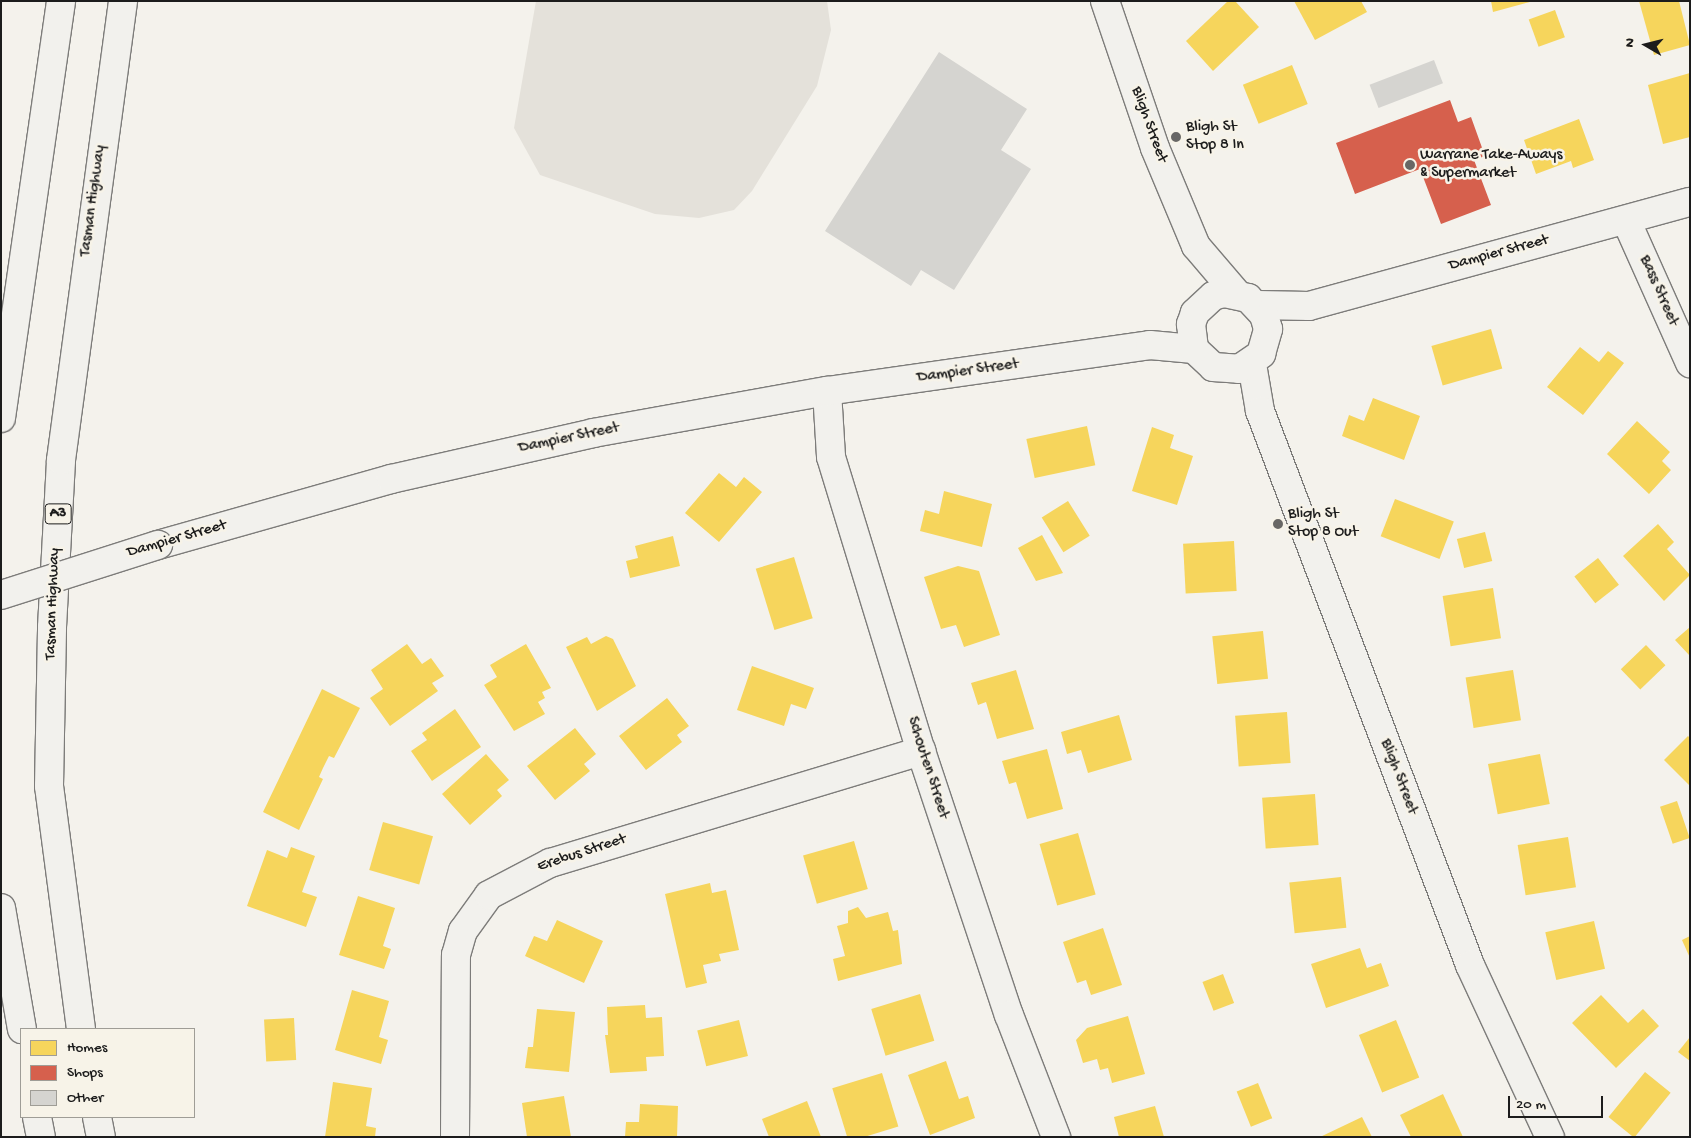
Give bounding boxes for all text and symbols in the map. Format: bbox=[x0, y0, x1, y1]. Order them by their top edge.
north arrow bbox=[1621, 20, 1671, 70]
text: N bbox=[1622, 37, 1640, 49]
street label: Bligh Street bbox=[1125, 84, 1171, 166]
place label: Bligh St Stop 8 In bbox=[1186, 118, 1244, 156]
marker: Bligh St Stop 8 In bbox=[1170, 131, 1182, 143]
street label: Tasman Highway bbox=[77, 144, 111, 258]
place label: Warrane Take-Aways & Supermarket bbox=[1420, 146, 1562, 184]
marker: Warrane Take-Aways & Supermarket bbox=[1404, 159, 1416, 171]
street label: Dampier Street bbox=[1447, 231, 1551, 277]
street label: Bass Street bbox=[1634, 253, 1682, 329]
street label: Dampier Street bbox=[916, 355, 1020, 389]
street label: Dampier Street bbox=[517, 419, 621, 459]
road number: A3 bbox=[44, 502, 72, 526]
place label: Bligh St Stop 8 Out bbox=[1288, 505, 1358, 543]
street label: Dampier Street bbox=[125, 517, 229, 563]
marker: Bligh St Stop 8 Out bbox=[1272, 518, 1284, 530]
street label: Tasman Highway bbox=[42, 548, 66, 660]
street label: Schouten Street bbox=[901, 715, 953, 821]
street label: Bligh Street bbox=[1375, 737, 1421, 817]
street label: Erebus Street bbox=[535, 831, 629, 877]
legend bbox=[20, 1028, 195, 1118]
text: Homes bbox=[67, 1039, 107, 1057]
text: Shops bbox=[67, 1064, 103, 1082]
scale bar bbox=[1511, 1086, 1606, 1118]
text: Other bbox=[67, 1089, 103, 1107]
text: 20 m bbox=[1516, 1096, 1546, 1114]

